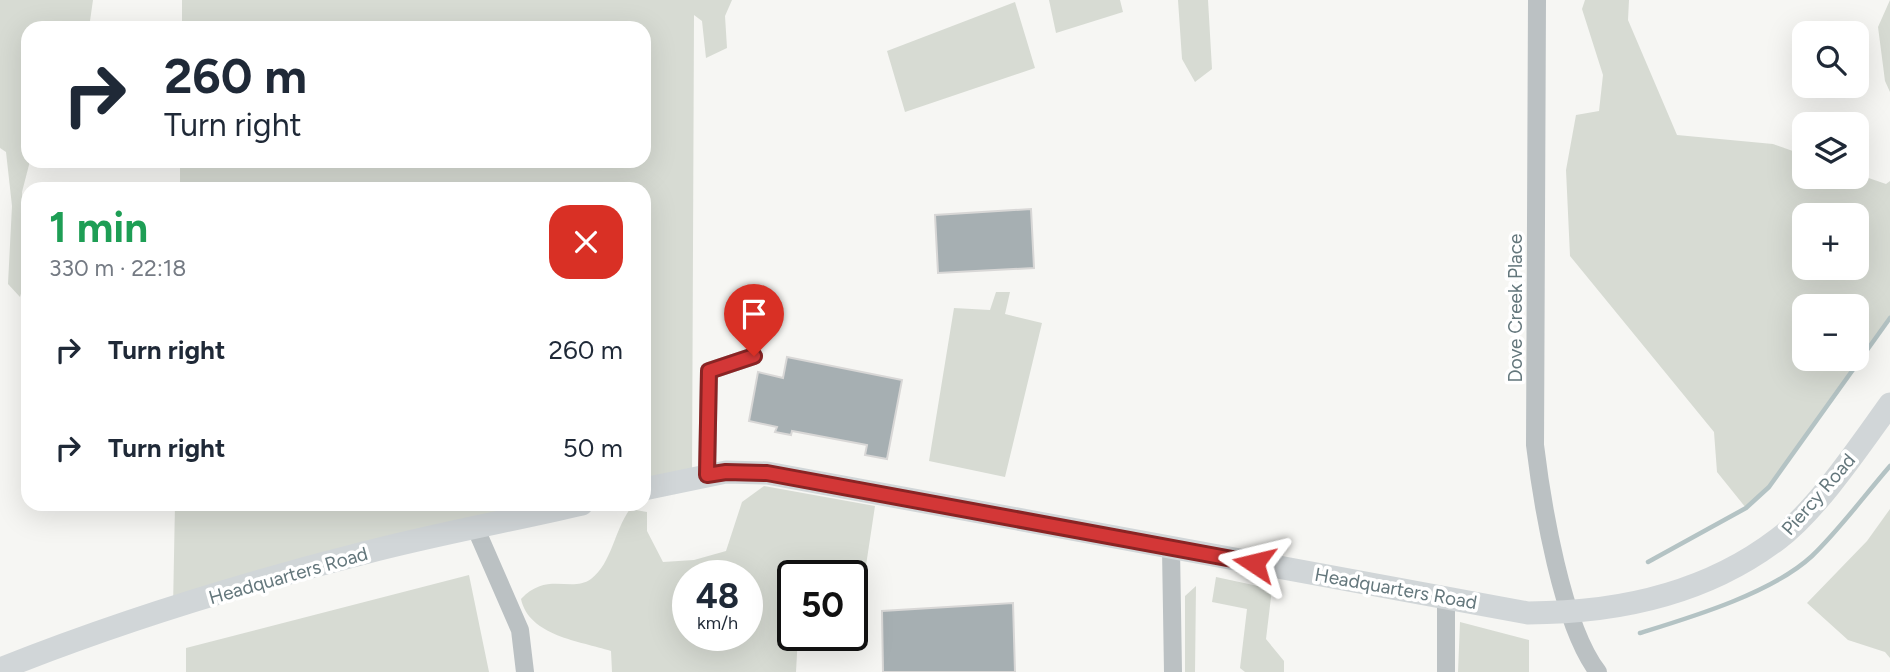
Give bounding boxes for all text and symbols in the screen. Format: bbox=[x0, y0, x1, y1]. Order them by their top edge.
map controls bbox=[1792, 21, 1869, 371]
button: search bbox=[1792, 21, 1869, 98]
text: 260 m bbox=[164, 46, 307, 105]
icon: right bbox=[49, 49, 140, 140]
text: Turn right bbox=[164, 106, 302, 144]
button: layers bbox=[1792, 112, 1869, 189]
text: 1 min bbox=[49, 202, 148, 253]
button: + bbox=[1792, 203, 1869, 280]
button: close bbox=[549, 205, 623, 279]
street label: Dove Creek Place bbox=[1504, 234, 1527, 382]
text: 330 m · 22:18 bbox=[49, 254, 186, 282]
pin bbox=[724, 284, 784, 356]
button: − bbox=[1792, 294, 1869, 371]
icon: arrive bbox=[735, 295, 773, 333]
icon: right bbox=[49, 331, 87, 369]
text: Turn right bbox=[108, 334, 225, 366]
text: 260 m bbox=[549, 334, 623, 366]
icon: right bbox=[49, 429, 87, 467]
text: Turn right bbox=[108, 432, 225, 464]
text: 50 m bbox=[563, 432, 623, 464]
street label: Piercy Road bbox=[1777, 449, 1860, 540]
position arrow bbox=[1217, 526, 1291, 600]
street label: Headquarters Road bbox=[206, 542, 370, 609]
speed limit sign: 50 bbox=[777, 560, 868, 651]
street label: Headquarters Road bbox=[1313, 563, 1479, 614]
text: 48 bbox=[696, 575, 739, 617]
text: km/h bbox=[697, 612, 738, 634]

